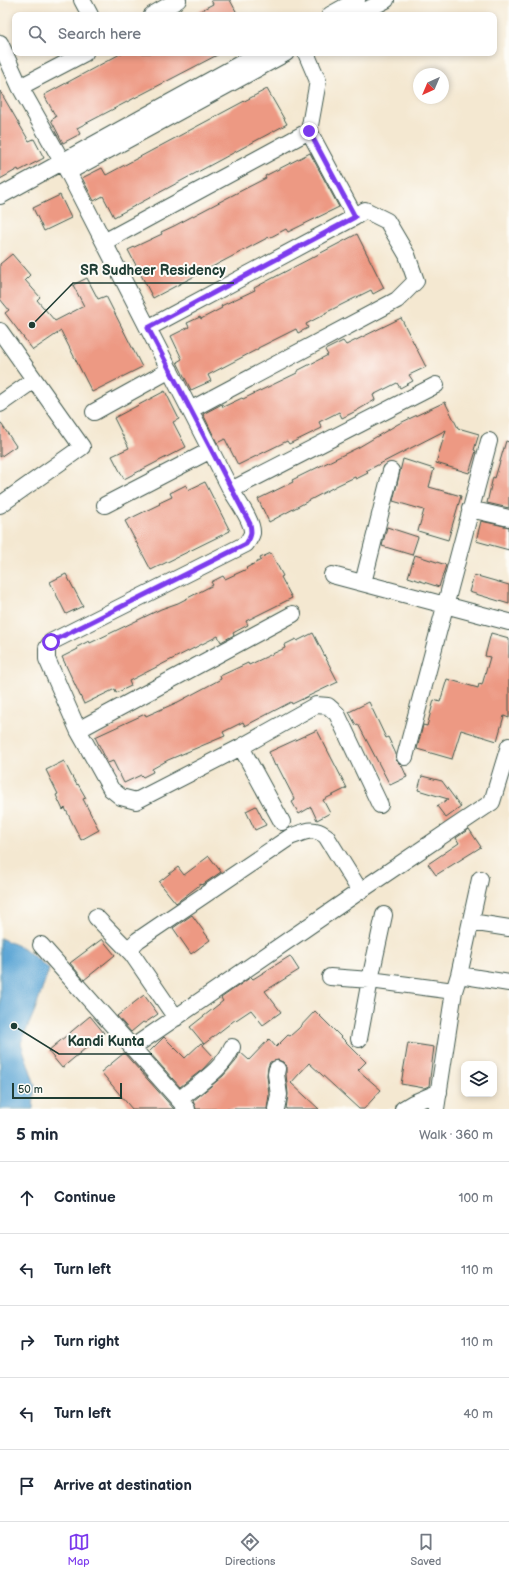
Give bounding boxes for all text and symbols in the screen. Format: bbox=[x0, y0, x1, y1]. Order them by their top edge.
search box bbox=[12, 12, 497, 56]
icon: search bbox=[26, 23, 48, 45]
text: Search here bbox=[58, 25, 141, 44]
north arrow bbox=[413, 68, 449, 104]
route end bbox=[300, 122, 318, 140]
callout: SR Sudheer Residency bbox=[73, 257, 234, 283]
text: SR Sudheer Residency bbox=[80, 262, 226, 279]
route start bbox=[42, 633, 60, 651]
callout: Kandi Kunta bbox=[59, 1028, 152, 1054]
text: Kandi Kunta bbox=[67, 1033, 145, 1050]
map controls bbox=[461, 1061, 497, 1097]
button: layers bbox=[461, 1061, 497, 1097]
scale bar bbox=[12, 1081, 122, 1100]
text: 50 m bbox=[18, 1083, 43, 1096]
text: 5 min bbox=[16, 1125, 59, 1145]
text: Walk · 360 m bbox=[419, 1127, 493, 1143]
icon: ahead bbox=[16, 1187, 38, 1209]
text: Continue bbox=[54, 1188, 116, 1207]
text: 100 m bbox=[458, 1190, 493, 1206]
icon: left bbox=[16, 1259, 38, 1281]
text: Turn left bbox=[54, 1260, 111, 1279]
text: 110 m bbox=[461, 1262, 493, 1278]
icon: right bbox=[16, 1331, 38, 1353]
text: Turn right bbox=[54, 1332, 119, 1351]
text: 110 m bbox=[461, 1334, 493, 1350]
icon: left bbox=[16, 1403, 38, 1425]
text: Turn left bbox=[54, 1404, 111, 1423]
text: 40 m bbox=[463, 1406, 493, 1422]
icon: arrive bbox=[16, 1475, 38, 1497]
text: Arrive at destination bbox=[54, 1476, 192, 1495]
tab: Map bbox=[68, 1531, 90, 1568]
tab: Directions bbox=[225, 1531, 275, 1568]
tab: Saved bbox=[411, 1531, 441, 1568]

